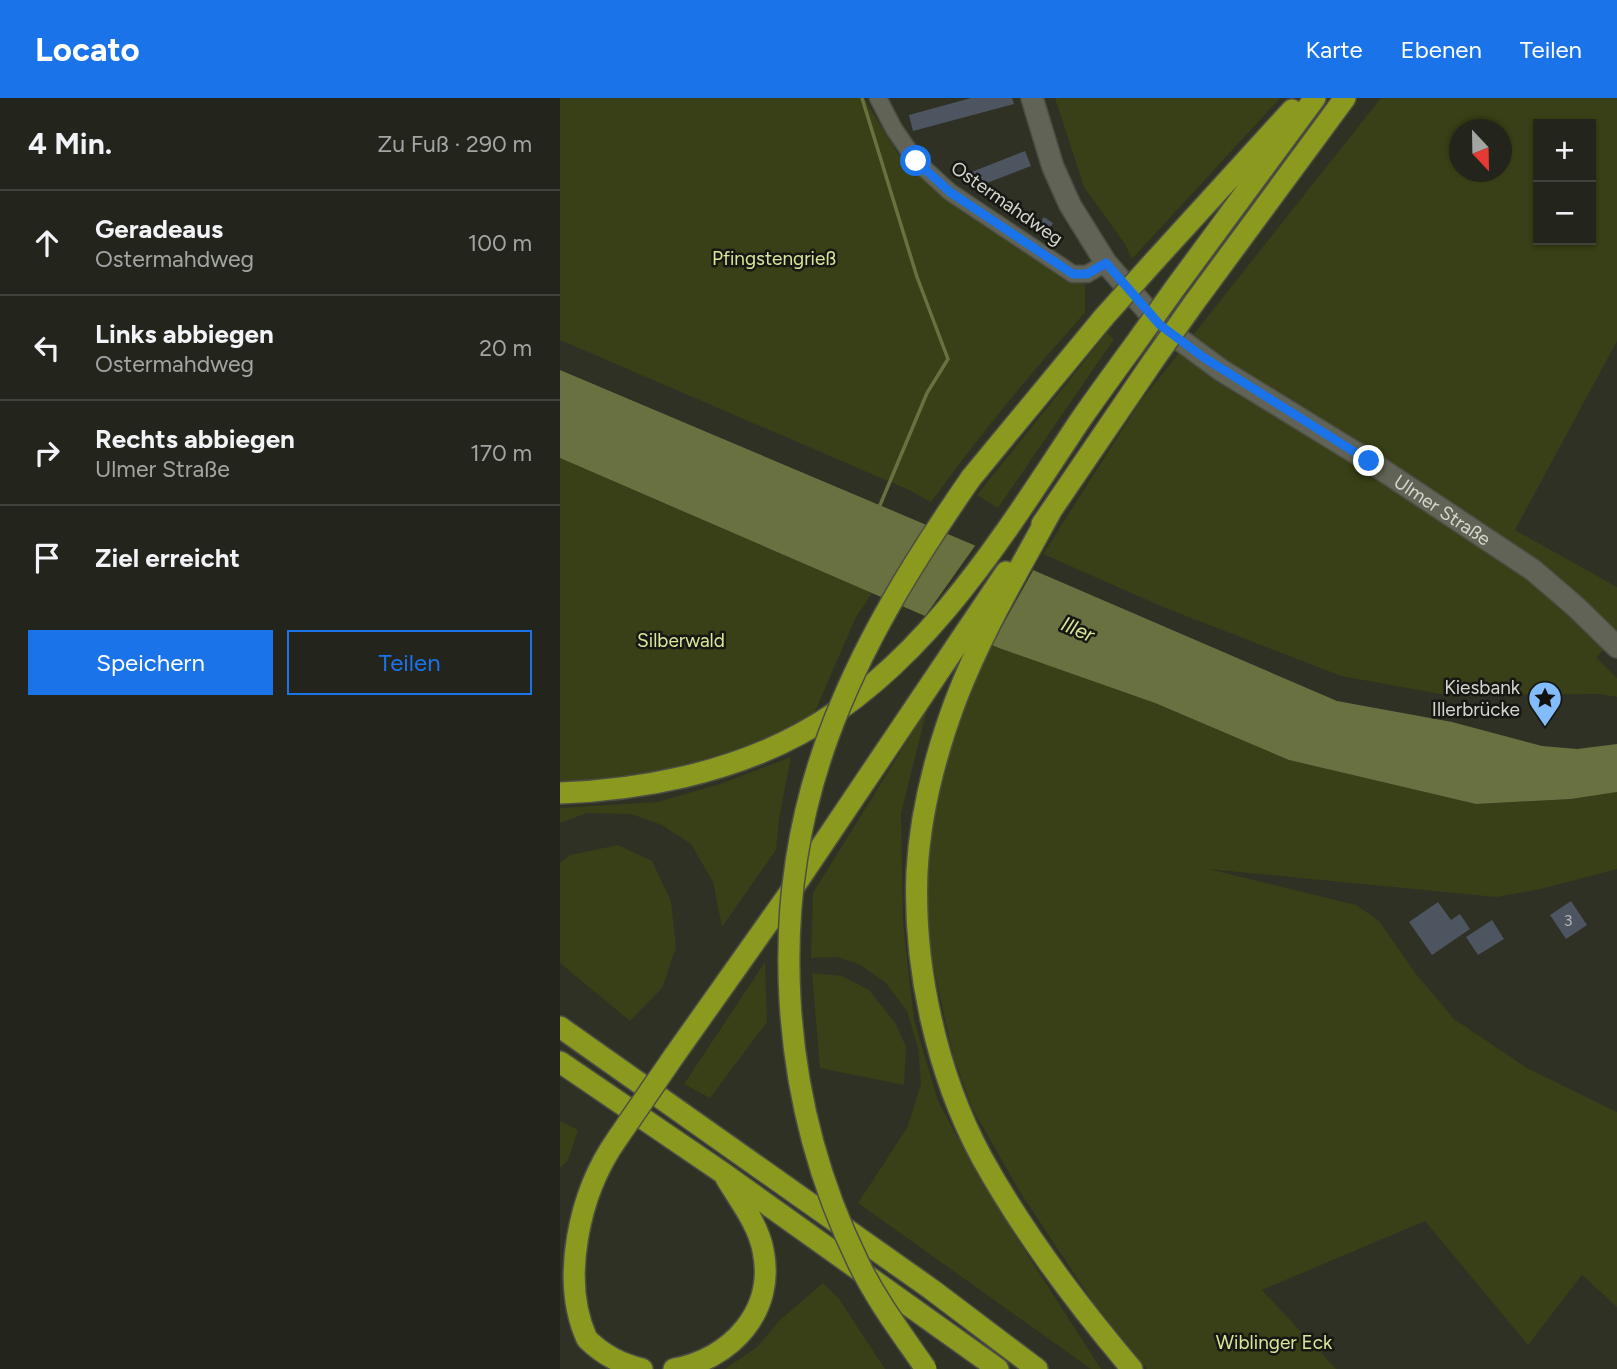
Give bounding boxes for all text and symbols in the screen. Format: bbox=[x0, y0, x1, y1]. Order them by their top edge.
text: Locato bbox=[35, 30, 140, 69]
text: Karte bbox=[1306, 35, 1363, 64]
text: Ebenen bbox=[1401, 35, 1482, 64]
text: Teilen bbox=[1520, 35, 1582, 64]
north arrow bbox=[1449, 119, 1512, 182]
map controls bbox=[1533, 119, 1596, 245]
button: + bbox=[1533, 119, 1596, 182]
text: 4 Min. bbox=[28, 125, 112, 162]
text: Zu Fuß · 290 m bbox=[378, 130, 532, 158]
route start bbox=[900, 145, 931, 176]
street label: Ostermahdweg bbox=[947, 156, 1067, 250]
button: − bbox=[1533, 182, 1596, 245]
text: Geradeaus bbox=[95, 213, 223, 245]
icon: ahead bbox=[28, 224, 66, 262]
text: 100 m bbox=[468, 229, 532, 257]
text: Ostermahdweg bbox=[95, 245, 254, 273]
park label: Pfingstengrieß bbox=[712, 247, 836, 270]
text: Links abbiegen bbox=[95, 318, 274, 350]
icon: left bbox=[28, 329, 66, 367]
text: 20 m bbox=[479, 334, 532, 362]
text: Ostermahdweg bbox=[95, 350, 254, 378]
text: Rechts abbiegen bbox=[95, 423, 295, 455]
icon: right bbox=[28, 434, 66, 472]
text: 170 m bbox=[470, 439, 532, 467]
route end bbox=[1353, 445, 1384, 476]
text: Ulmer Straße bbox=[95, 455, 230, 483]
street label: Ulmer Straße bbox=[1390, 469, 1495, 550]
icon: arrive bbox=[28, 539, 66, 577]
text: Ziel erreicht bbox=[95, 542, 240, 574]
water label: Iller bbox=[1058, 611, 1099, 647]
park label: Silberwald bbox=[637, 629, 725, 652]
button: Speichern bbox=[28, 630, 273, 695]
button: Teilen bbox=[287, 630, 532, 695]
place label: Kiesbank Illerbrücke bbox=[1432, 676, 1521, 721]
place icon: Kiesbank Illerbrücke bbox=[1526, 679, 1564, 728]
house number: 3 bbox=[1564, 911, 1572, 930]
park label: Wiblinger Eck bbox=[1216, 1331, 1333, 1354]

